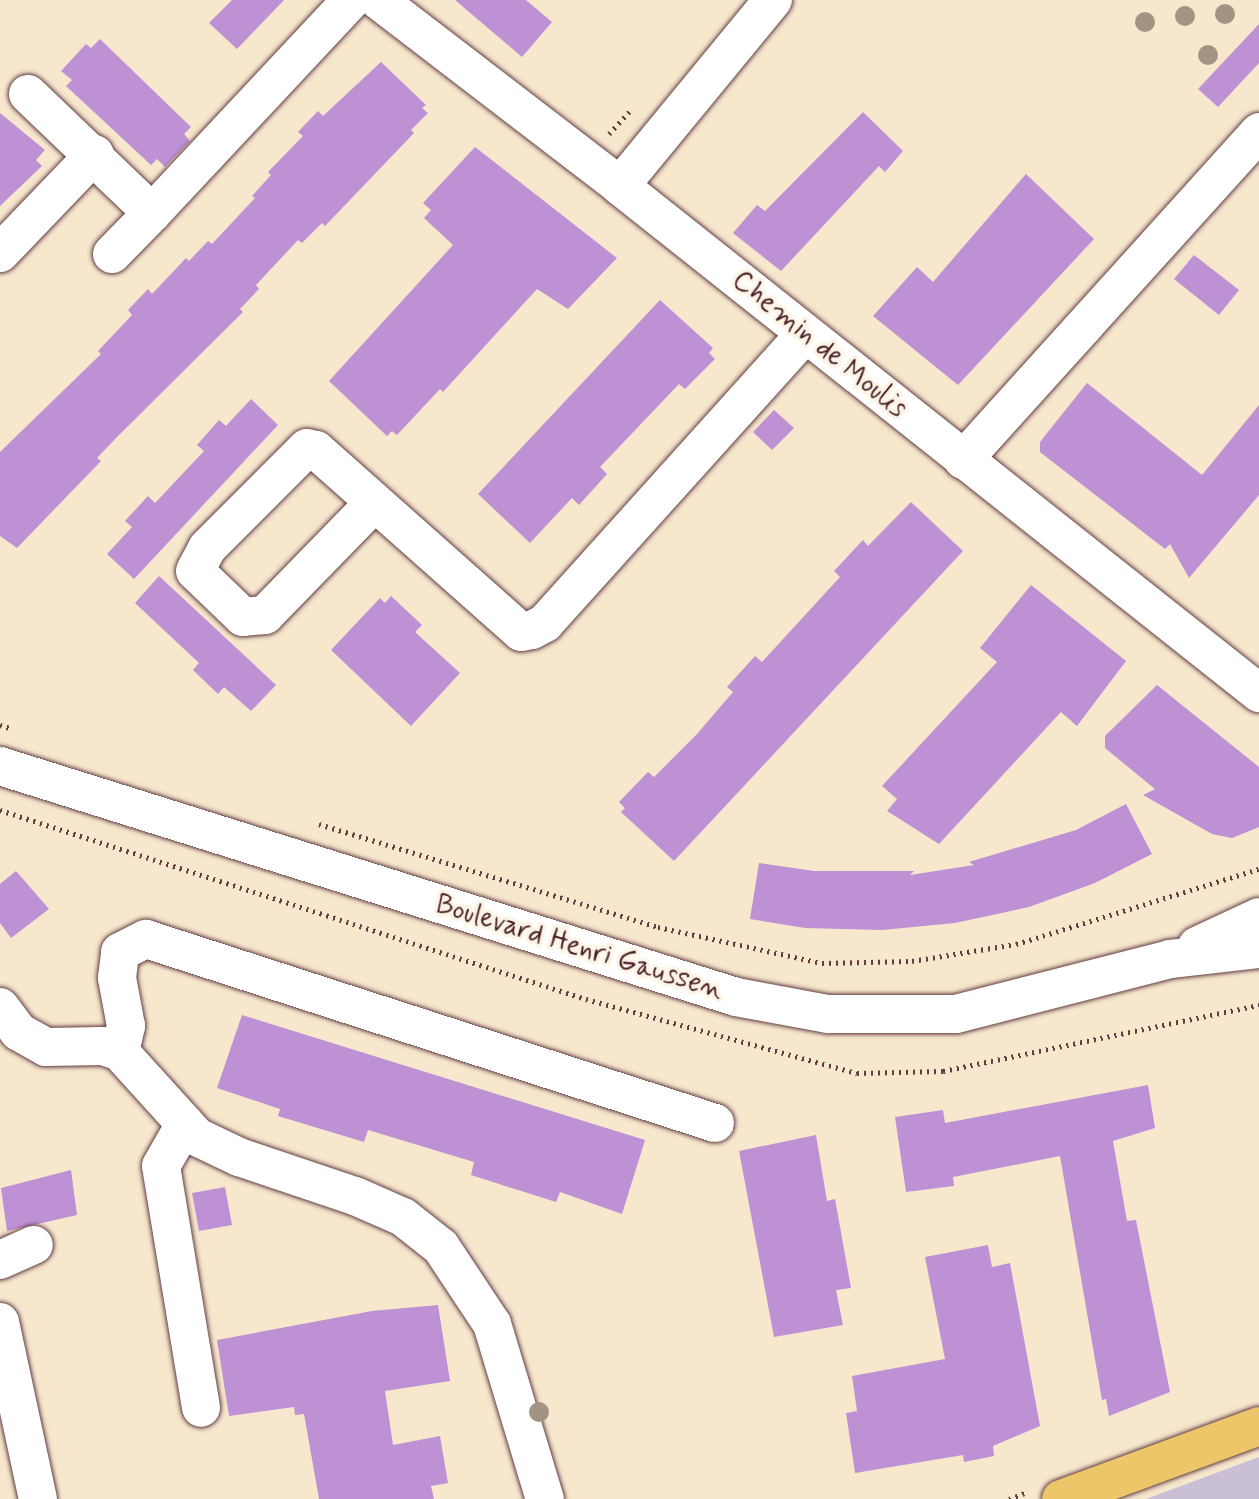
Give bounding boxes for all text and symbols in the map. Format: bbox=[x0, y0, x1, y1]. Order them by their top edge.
street label: Chemin de Moulis bbox=[725, 264, 913, 426]
street label: Boulevard Henri Gaussen bbox=[437, 890, 721, 1006]

